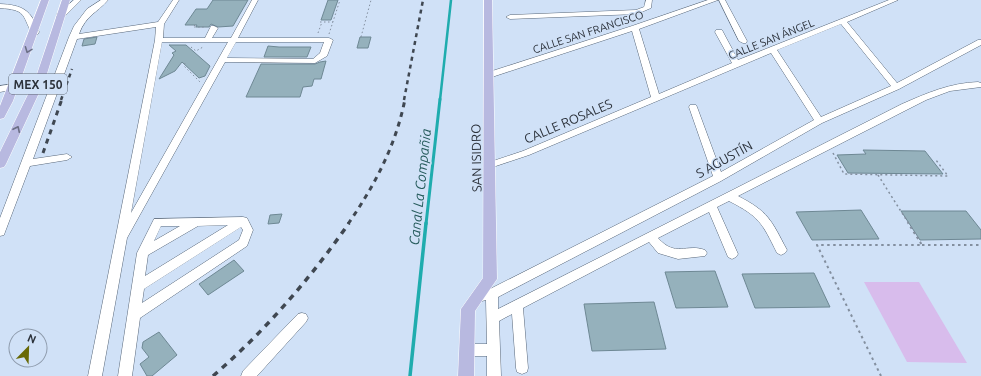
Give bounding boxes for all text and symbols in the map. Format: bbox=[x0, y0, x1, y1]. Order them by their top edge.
street label: CALLE SAN FRANCISCO bbox=[531, 8, 645, 56]
street label: CALLE SAN ÁNGEL bbox=[726, 15, 816, 62]
one-way arrow bbox=[24, 46, 32, 53]
road number: MEX 150 bbox=[9, 74, 67, 94]
street label: CALLE ROSALES bbox=[522, 96, 614, 146]
street label: SAN ISIDRO bbox=[468, 124, 484, 192]
one-way arrow bbox=[12, 125, 20, 133]
water label: Canal La Compañia bbox=[406, 127, 434, 246]
street label: S AGUSTÍN bbox=[693, 137, 755, 180]
north arrow bbox=[8, 328, 48, 368]
text: N bbox=[26, 332, 38, 346]

